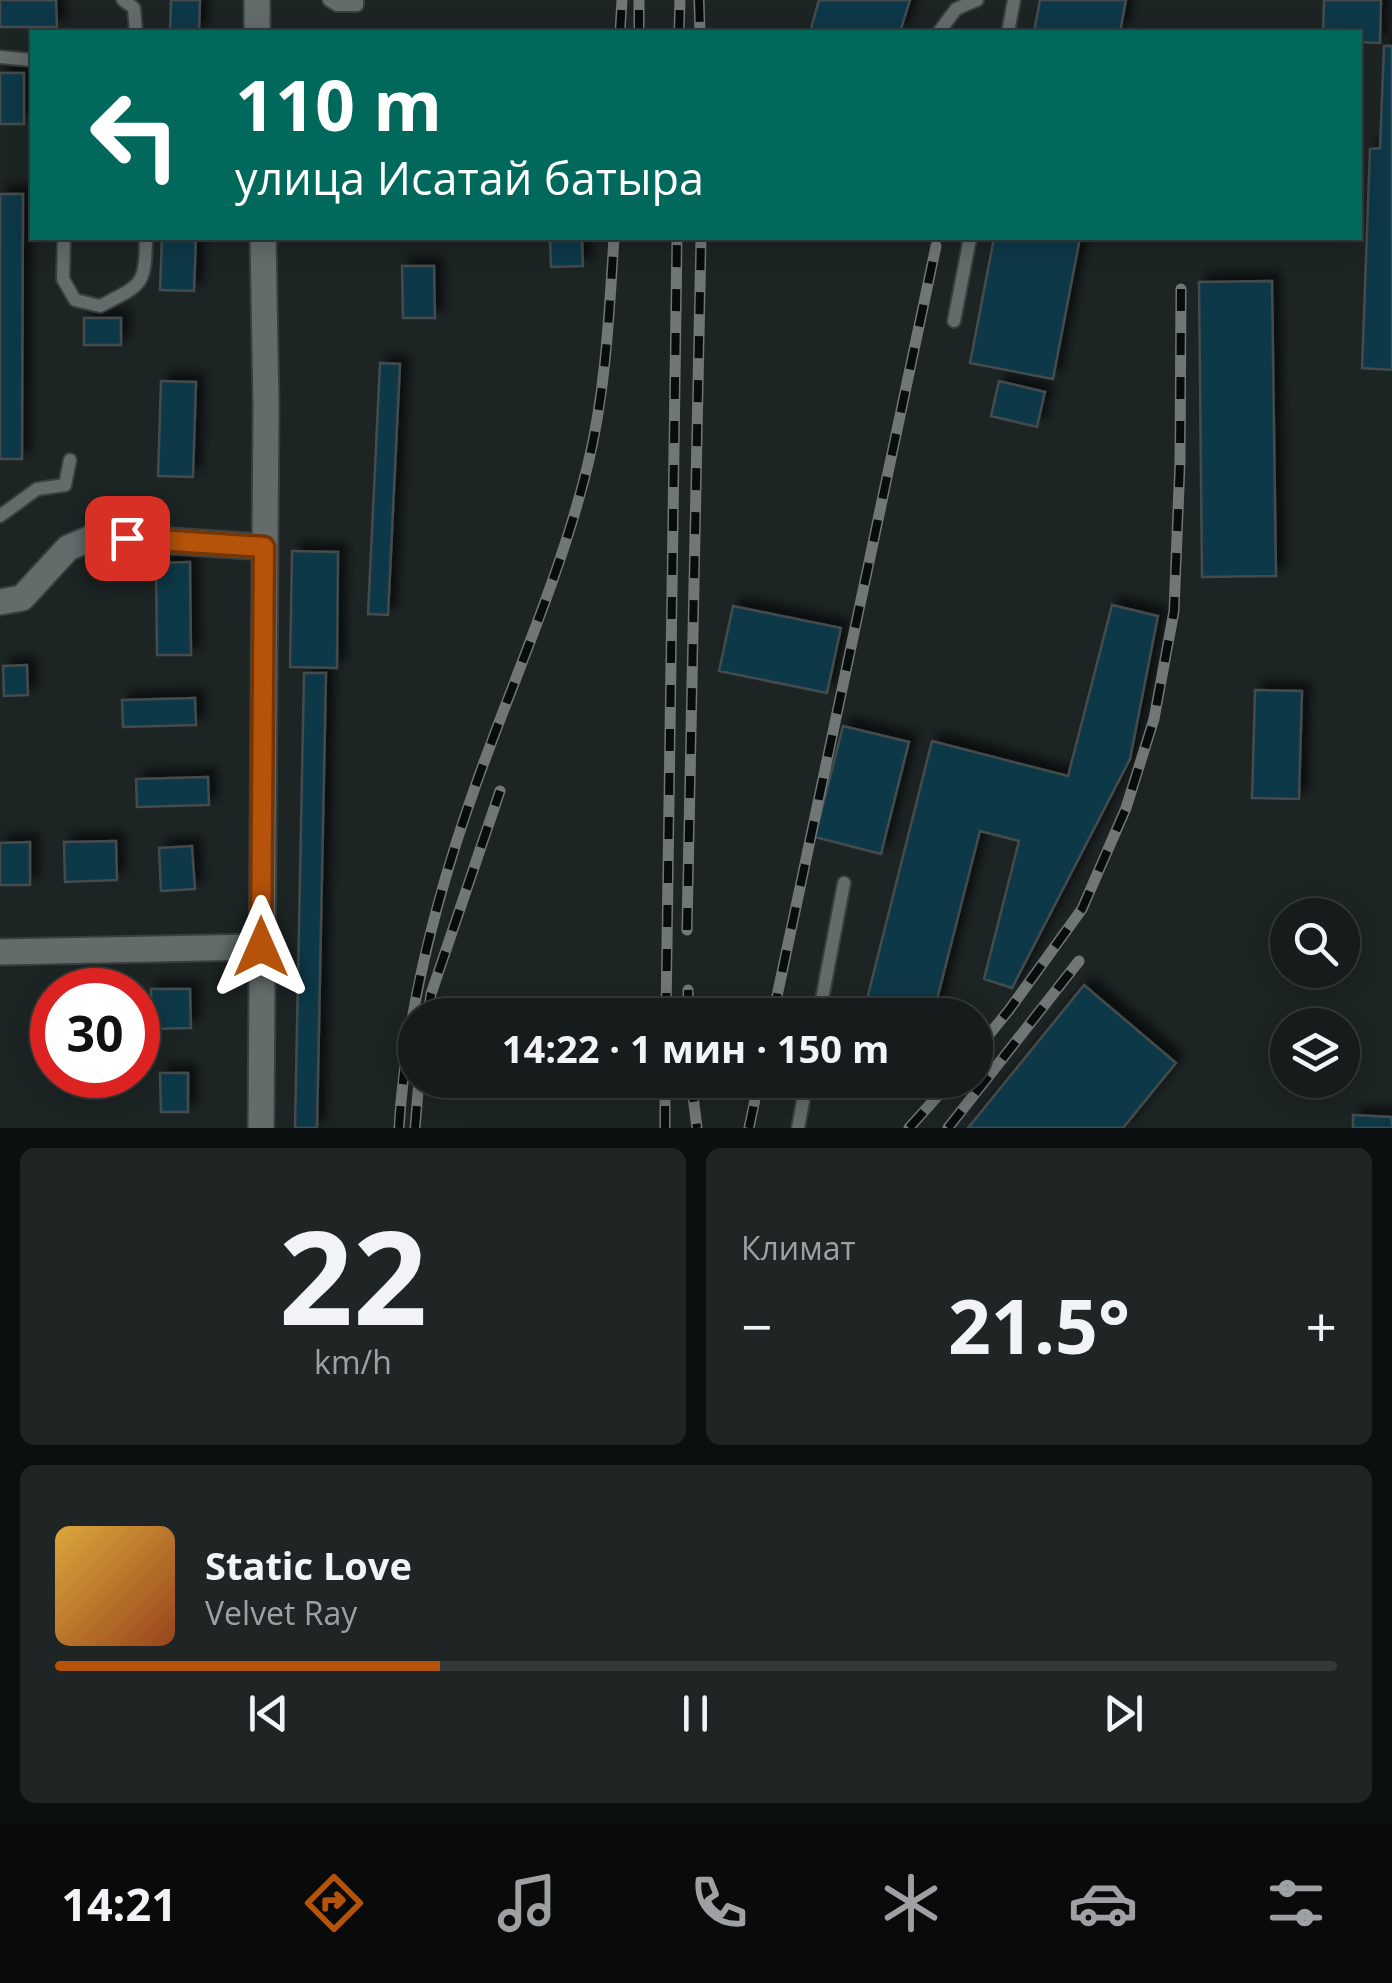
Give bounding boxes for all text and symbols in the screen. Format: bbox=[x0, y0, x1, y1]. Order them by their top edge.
text: 110 m bbox=[235, 56, 442, 152]
icon: left bbox=[70, 70, 200, 200]
text: улица Исатай батыра bbox=[235, 147, 704, 208]
pin bbox=[85, 496, 170, 581]
icon: arrive bbox=[100, 511, 155, 566]
position arrow bbox=[209, 895, 313, 999]
map controls bbox=[1270, 898, 1360, 1098]
button: search bbox=[1270, 898, 1360, 988]
speed limit sign: 30 bbox=[30, 968, 160, 1098]
button: layers bbox=[1270, 1008, 1360, 1098]
text: 14:22 · 1 мин · 150 m bbox=[502, 1022, 889, 1074]
text: 22 bbox=[279, 1186, 427, 1363]
text: Климат bbox=[741, 1226, 855, 1269]
text: 21.5° bbox=[948, 1274, 1130, 1376]
text: − bbox=[741, 1288, 772, 1363]
text: + bbox=[1306, 1288, 1337, 1363]
text: km/h bbox=[314, 1340, 392, 1383]
text: Static Love bbox=[205, 1539, 412, 1591]
text: Velvet Ray bbox=[205, 1591, 357, 1634]
icon: previous bbox=[241, 1686, 296, 1741]
icon: pause bbox=[668, 1686, 723, 1741]
icon: next bbox=[1096, 1686, 1151, 1741]
icon: directions bbox=[299, 1868, 369, 1938]
icon: music bbox=[492, 1868, 562, 1938]
icon: phone bbox=[684, 1868, 754, 1938]
icon: climate bbox=[876, 1868, 946, 1938]
icon: car bbox=[1068, 1868, 1138, 1938]
icon: filters bbox=[1261, 1868, 1331, 1938]
text: 14:21 bbox=[61, 1873, 177, 1934]

